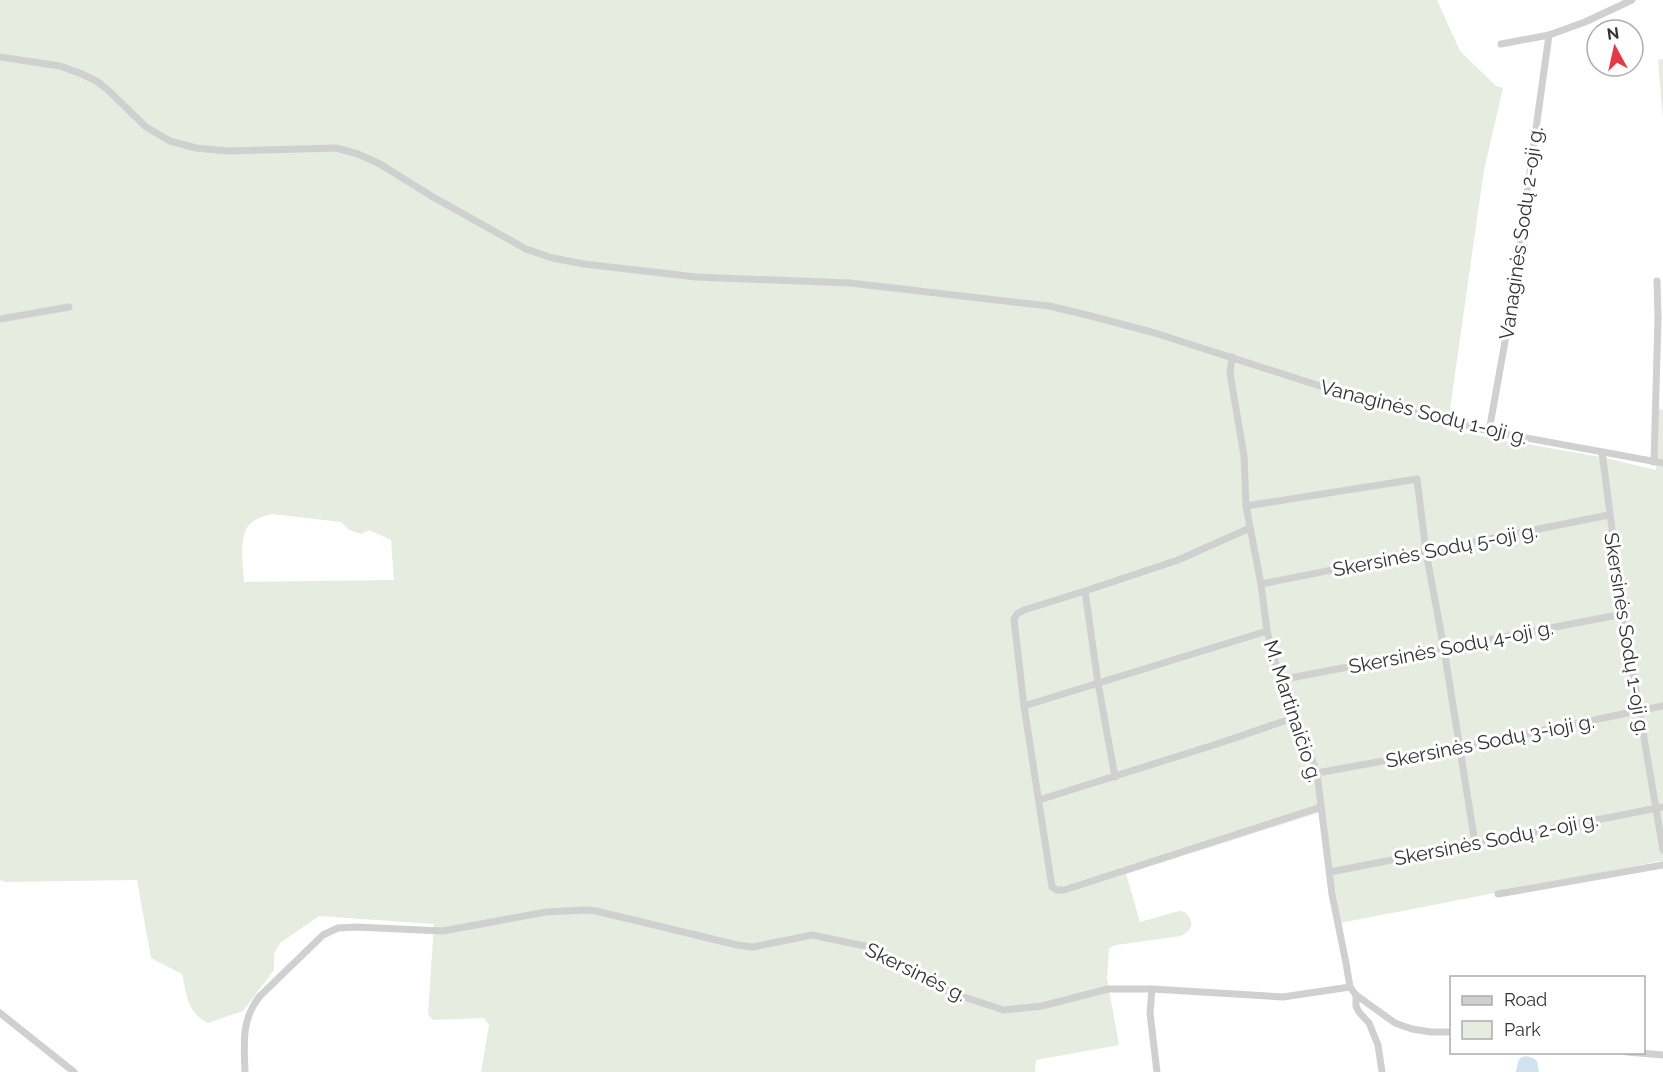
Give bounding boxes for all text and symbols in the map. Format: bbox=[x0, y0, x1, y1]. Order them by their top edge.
north arrow bbox=[1585, 18, 1645, 78]
text: N bbox=[1606, 23, 1620, 44]
street label: Vanaginės Sodų 2-oji g. bbox=[1494, 125, 1548, 341]
street label: Vanaginės Sodų 1-oji g. bbox=[1318, 375, 1530, 449]
street label: Skersinės Sodų 5-oji g. bbox=[1331, 518, 1539, 582]
street label: Skersinės Sodų 1-oji g. bbox=[1599, 531, 1655, 737]
street label: Skersinės Sodų 4-oji g. bbox=[1347, 615, 1555, 679]
street label: M. Martinaičio g. bbox=[1259, 637, 1327, 785]
street label: Skersinės Sodų 3-ioji g. bbox=[1384, 709, 1596, 773]
street label: Skersinės Sodų 2-oji g. bbox=[1392, 807, 1600, 871]
street label: Skersinės g. bbox=[862, 937, 970, 1007]
legend bbox=[1450, 976, 1645, 1054]
text: Road bbox=[1504, 989, 1547, 1010]
text: Park bbox=[1504, 1019, 1541, 1040]

